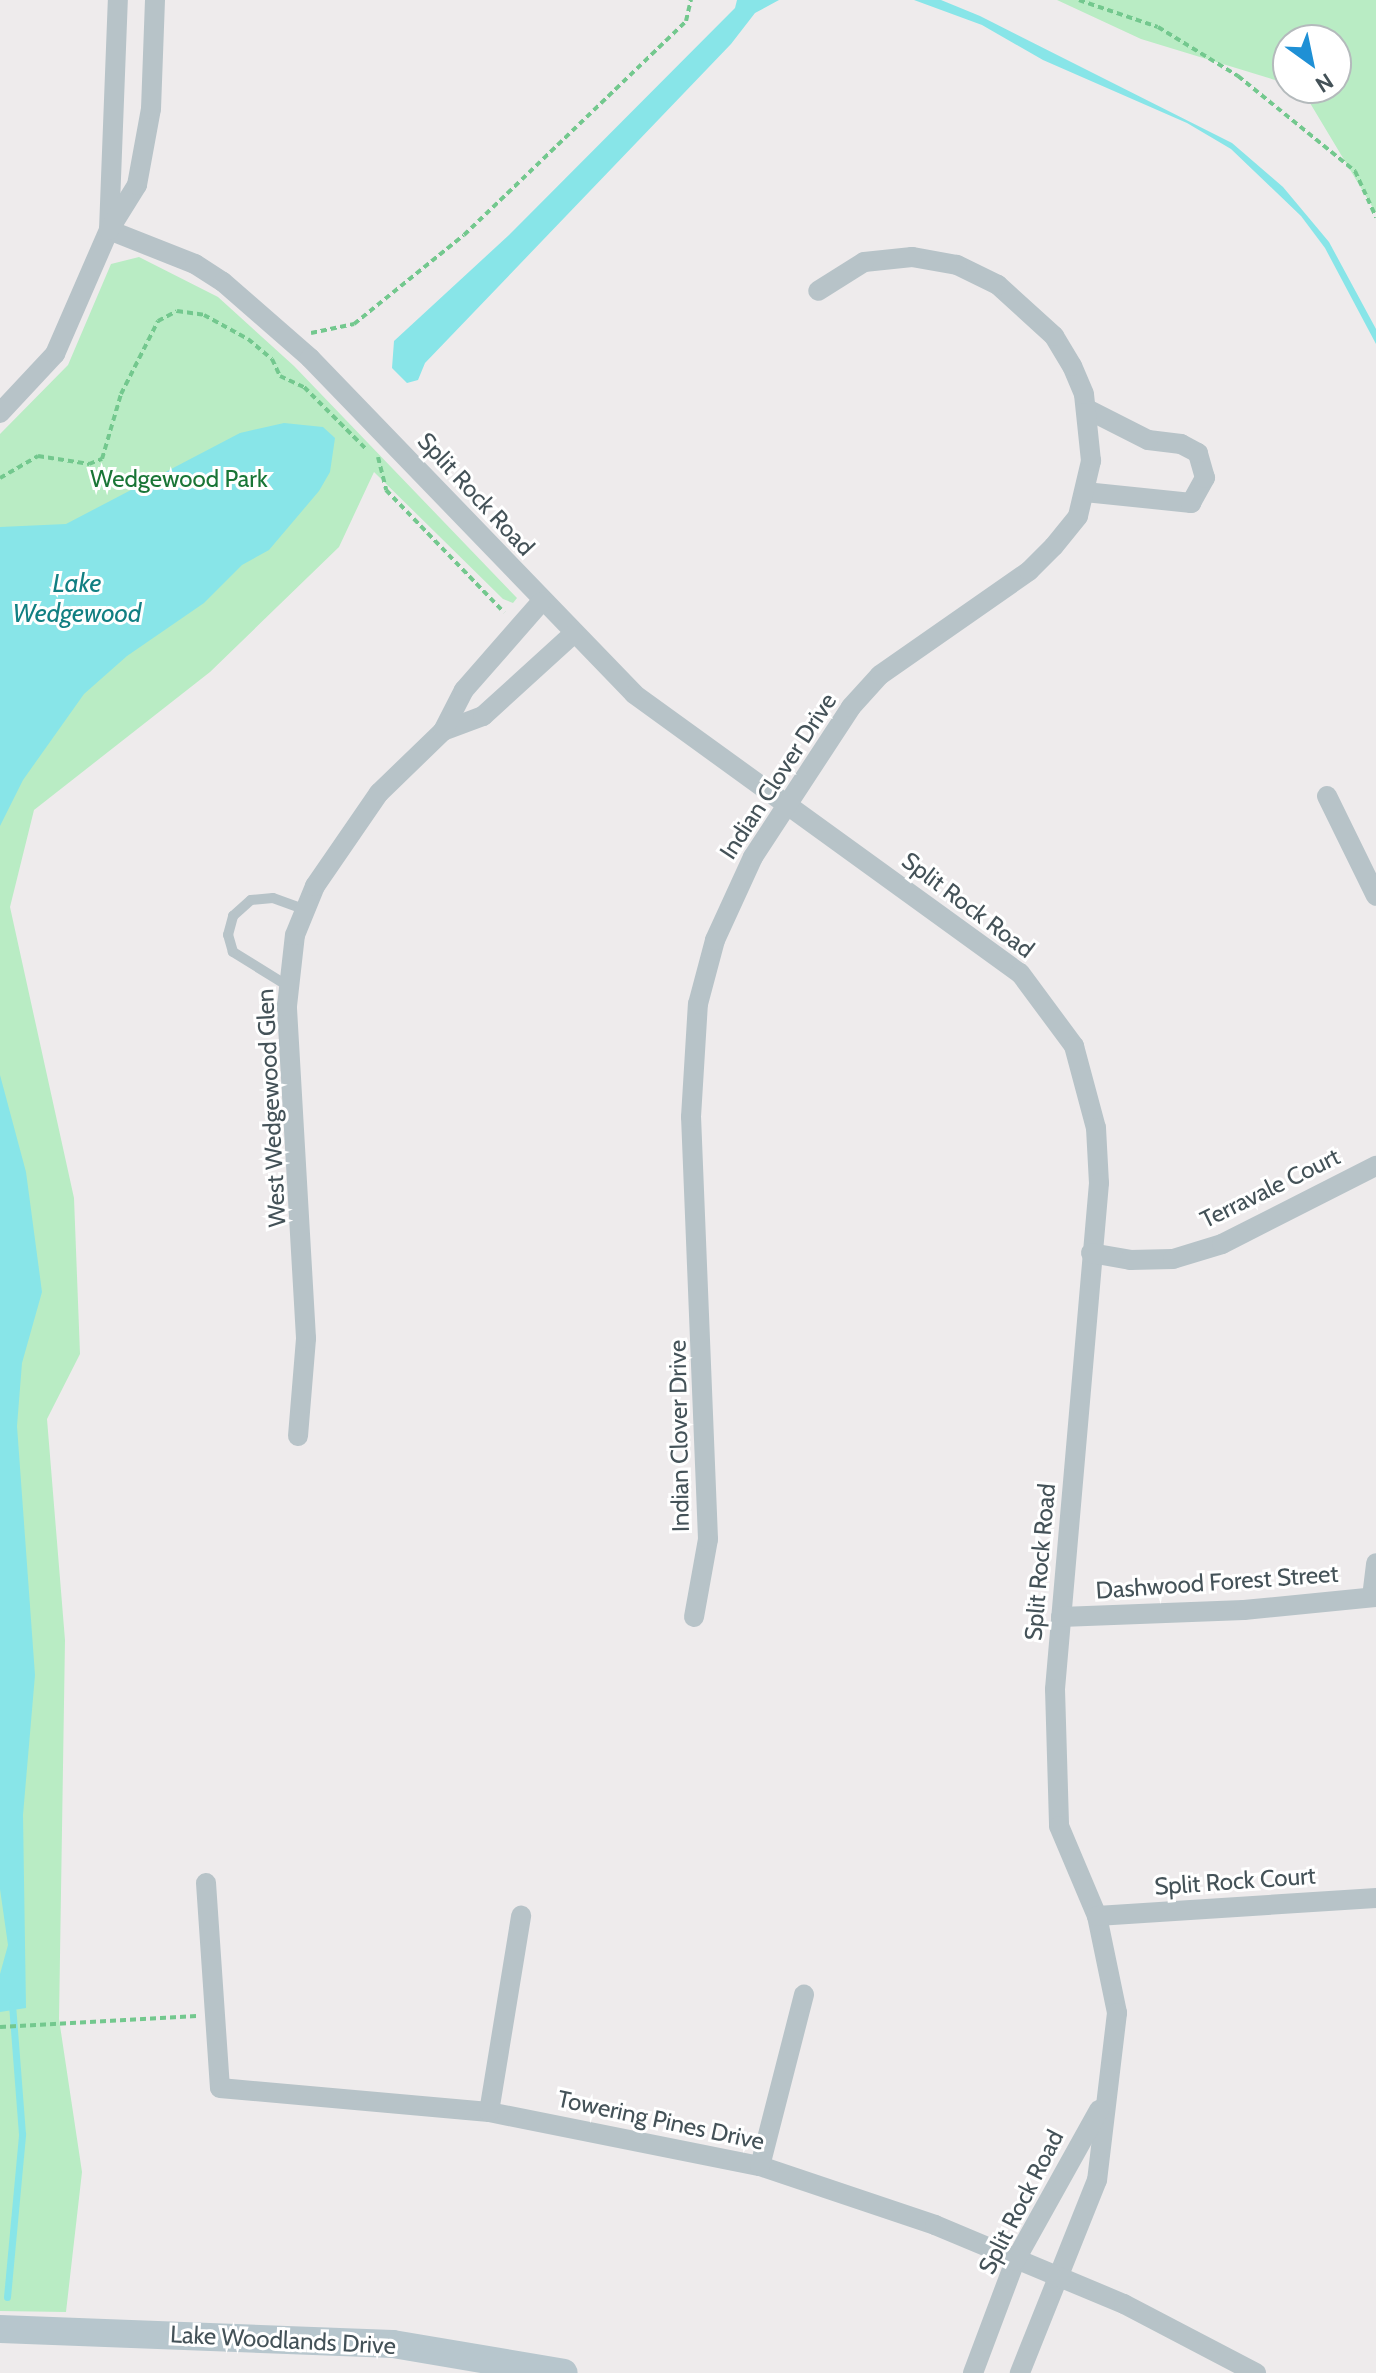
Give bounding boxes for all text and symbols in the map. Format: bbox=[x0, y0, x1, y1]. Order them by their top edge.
north arrow bbox=[1272, 24, 1352, 104]
text: N bbox=[1310, 67, 1338, 98]
street label: Split Rock Road bbox=[412, 426, 540, 562]
park label: Wedgewood Park bbox=[90, 465, 268, 493]
water label: Lake Wedgewood bbox=[13, 568, 141, 630]
street label: Indian Clover Drive bbox=[714, 688, 842, 864]
street label: Split Rock Road bbox=[896, 846, 1040, 964]
street label: West Wedgewood Glen bbox=[250, 988, 292, 1228]
street label: Terravale Court bbox=[1196, 1142, 1344, 1234]
street label: Indian Clover Drive bbox=[663, 1340, 695, 1532]
street label: Split Rock Road bbox=[1019, 1482, 1061, 1642]
street label: Dashwood Forest Street bbox=[1095, 1559, 1339, 1605]
street label: Split Rock Court bbox=[1153, 1861, 1317, 1901]
street label: Towering Pines Drive bbox=[555, 2084, 767, 2156]
street label: Split Rock Road bbox=[972, 2125, 1070, 2279]
street label: Lake Woodlands Drive bbox=[169, 2320, 397, 2360]

